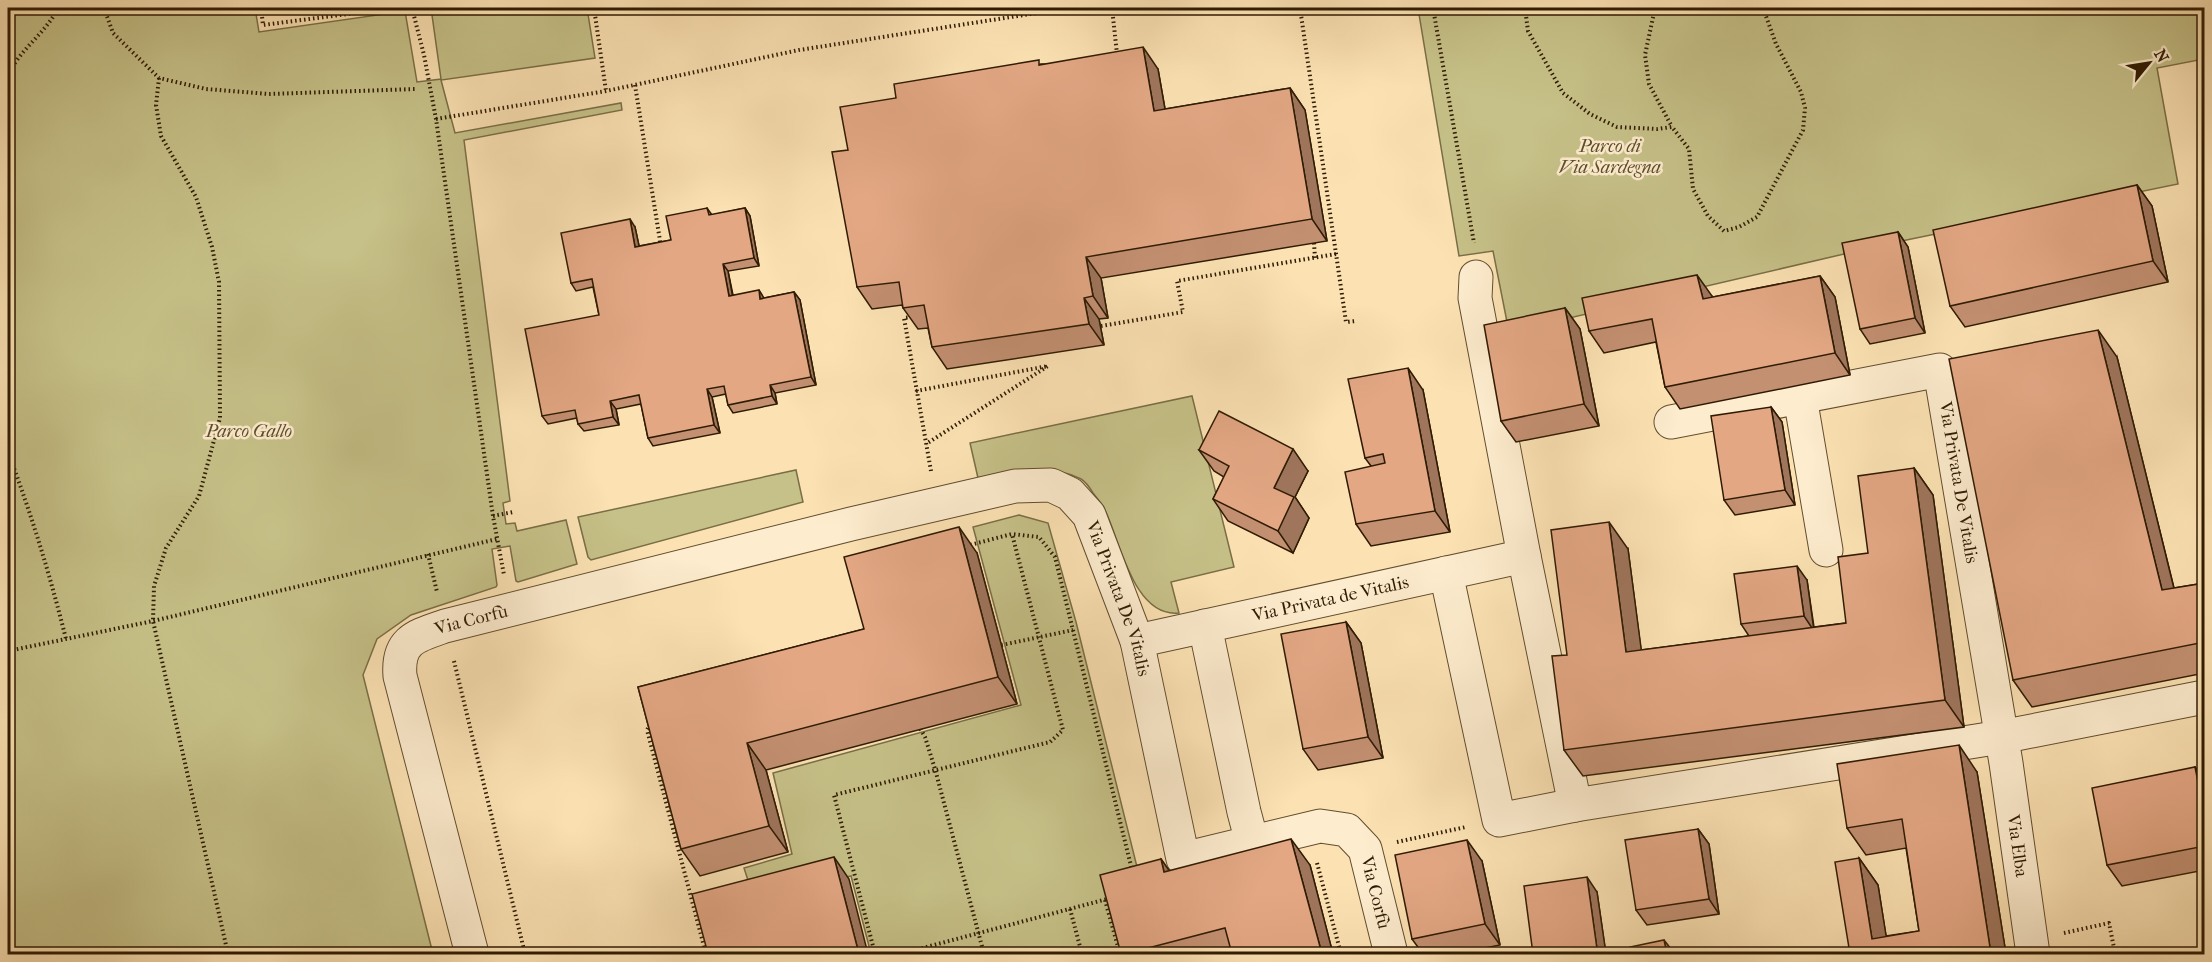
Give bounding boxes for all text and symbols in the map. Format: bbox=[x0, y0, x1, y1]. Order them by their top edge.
north arrow bbox=[2119, 33, 2179, 93]
text: N bbox=[2150, 46, 2173, 67]
park label: Parco di Via Sardegna bbox=[1559, 136, 1661, 178]
street label: Via Privata De Vitalis bbox=[1934, 399, 1982, 565]
park label: Parco Gallo bbox=[205, 421, 292, 442]
street label: Via Privata De Vitalis bbox=[1081, 517, 1154, 679]
street label: Via Privata de Vitalis bbox=[1249, 572, 1411, 627]
street label: Via Corfù bbox=[431, 601, 510, 640]
street label: Via Elba bbox=[2002, 812, 2032, 879]
street label: Via Corfù bbox=[1356, 853, 1394, 931]

